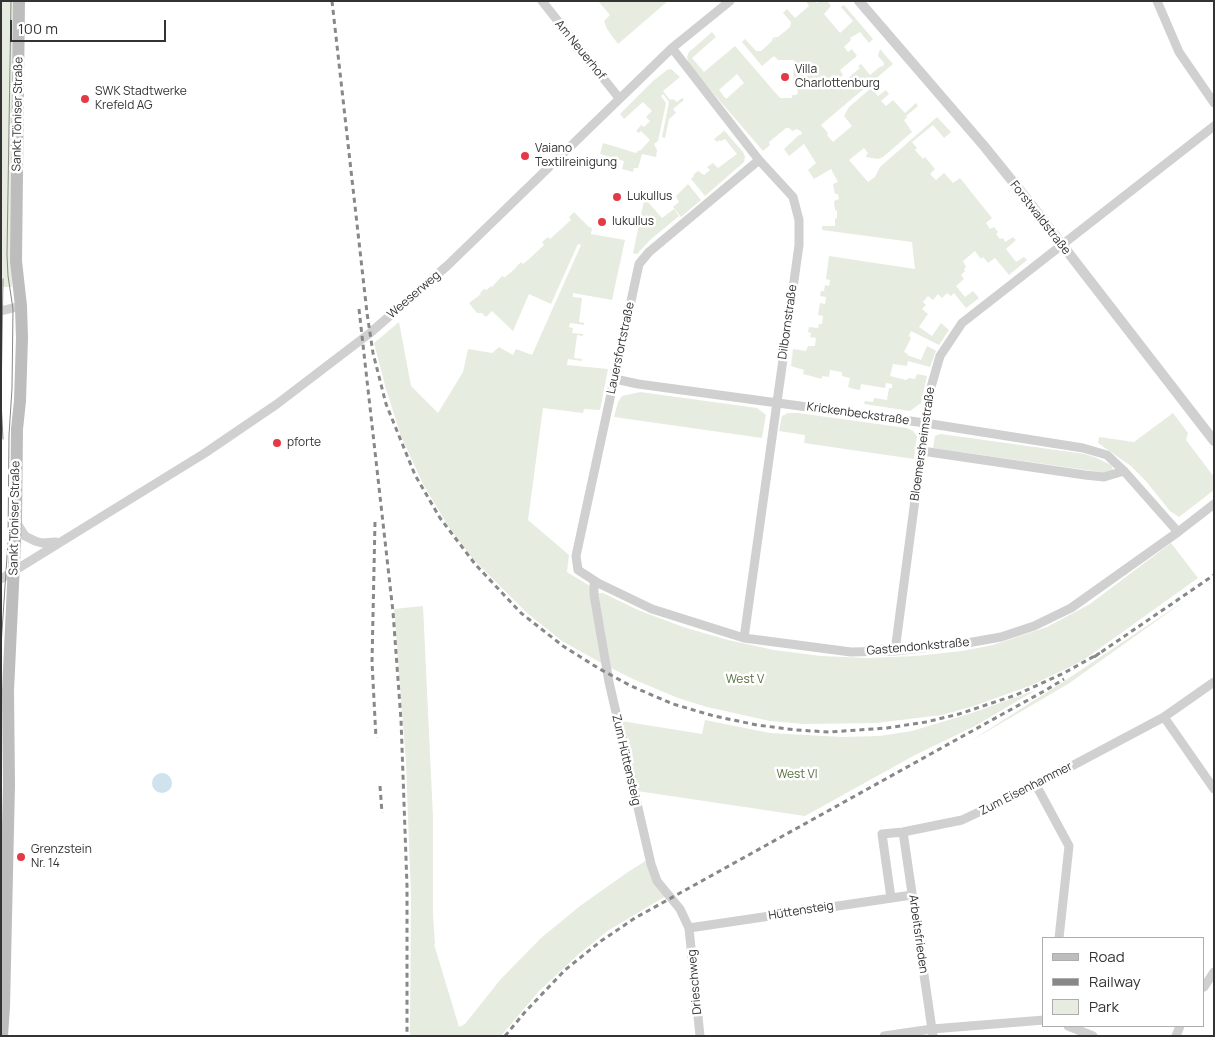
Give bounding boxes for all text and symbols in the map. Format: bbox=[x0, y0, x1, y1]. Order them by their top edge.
scale bar bbox=[12, 10, 169, 42]
street label: Am Neuerhof bbox=[552, 17, 608, 83]
text: 100 m bbox=[18, 18, 58, 39]
street label: Sankt Töniser Straße bbox=[10, 56, 26, 172]
place label: Villa Charlottenburg bbox=[795, 63, 880, 91]
marker: Villa Charlottenburg bbox=[779, 71, 791, 83]
place label: SWK Stadtwerke Krefeld AG bbox=[95, 85, 187, 113]
marker: SWK Stadtwerke Krefeld AG bbox=[79, 93, 91, 105]
place label: Vaiano Textilreinigung bbox=[535, 142, 617, 170]
marker: Vaiano Textilreinigung bbox=[519, 150, 531, 162]
street label: Forstwaldstraße bbox=[1007, 178, 1073, 258]
place label: Lukullus bbox=[627, 190, 672, 204]
marker: Lukullus bbox=[611, 191, 623, 203]
place label: lukullus bbox=[612, 215, 654, 229]
marker: lukullus bbox=[596, 216, 608, 228]
street label: Weeserweg bbox=[385, 268, 443, 322]
street label: Dilbornstraße bbox=[776, 284, 800, 360]
street label: Lauersfortstraße bbox=[604, 301, 638, 395]
street label: Bloemersheimstraße bbox=[908, 386, 938, 502]
street label: Krickenbeckstraße bbox=[806, 400, 910, 428]
place label: pforte bbox=[287, 436, 321, 450]
marker: pforte bbox=[271, 437, 283, 449]
street label: Sankt Töniser Straße bbox=[7, 460, 23, 576]
street label: Gastendonkstraße bbox=[866, 635, 970, 659]
park label: West V bbox=[726, 673, 764, 687]
street label: Zum Hüttensteig bbox=[609, 713, 643, 807]
street label: Zum Eisenhammer bbox=[977, 759, 1075, 819]
park label: West VI bbox=[776, 768, 818, 782]
place label: Grenzstein Nr. 14 bbox=[31, 843, 92, 871]
marker: Grenzstein Nr. 14 bbox=[15, 851, 27, 863]
street label: Arbeitsfrieden bbox=[905, 894, 931, 974]
street label: Hüttensteig bbox=[767, 899, 835, 923]
legend bbox=[1042, 937, 1205, 1027]
text: Road bbox=[1089, 946, 1125, 967]
street label: Drieschweg bbox=[685, 949, 705, 1015]
text: Railway bbox=[1089, 971, 1141, 992]
text: Park bbox=[1089, 996, 1119, 1017]

